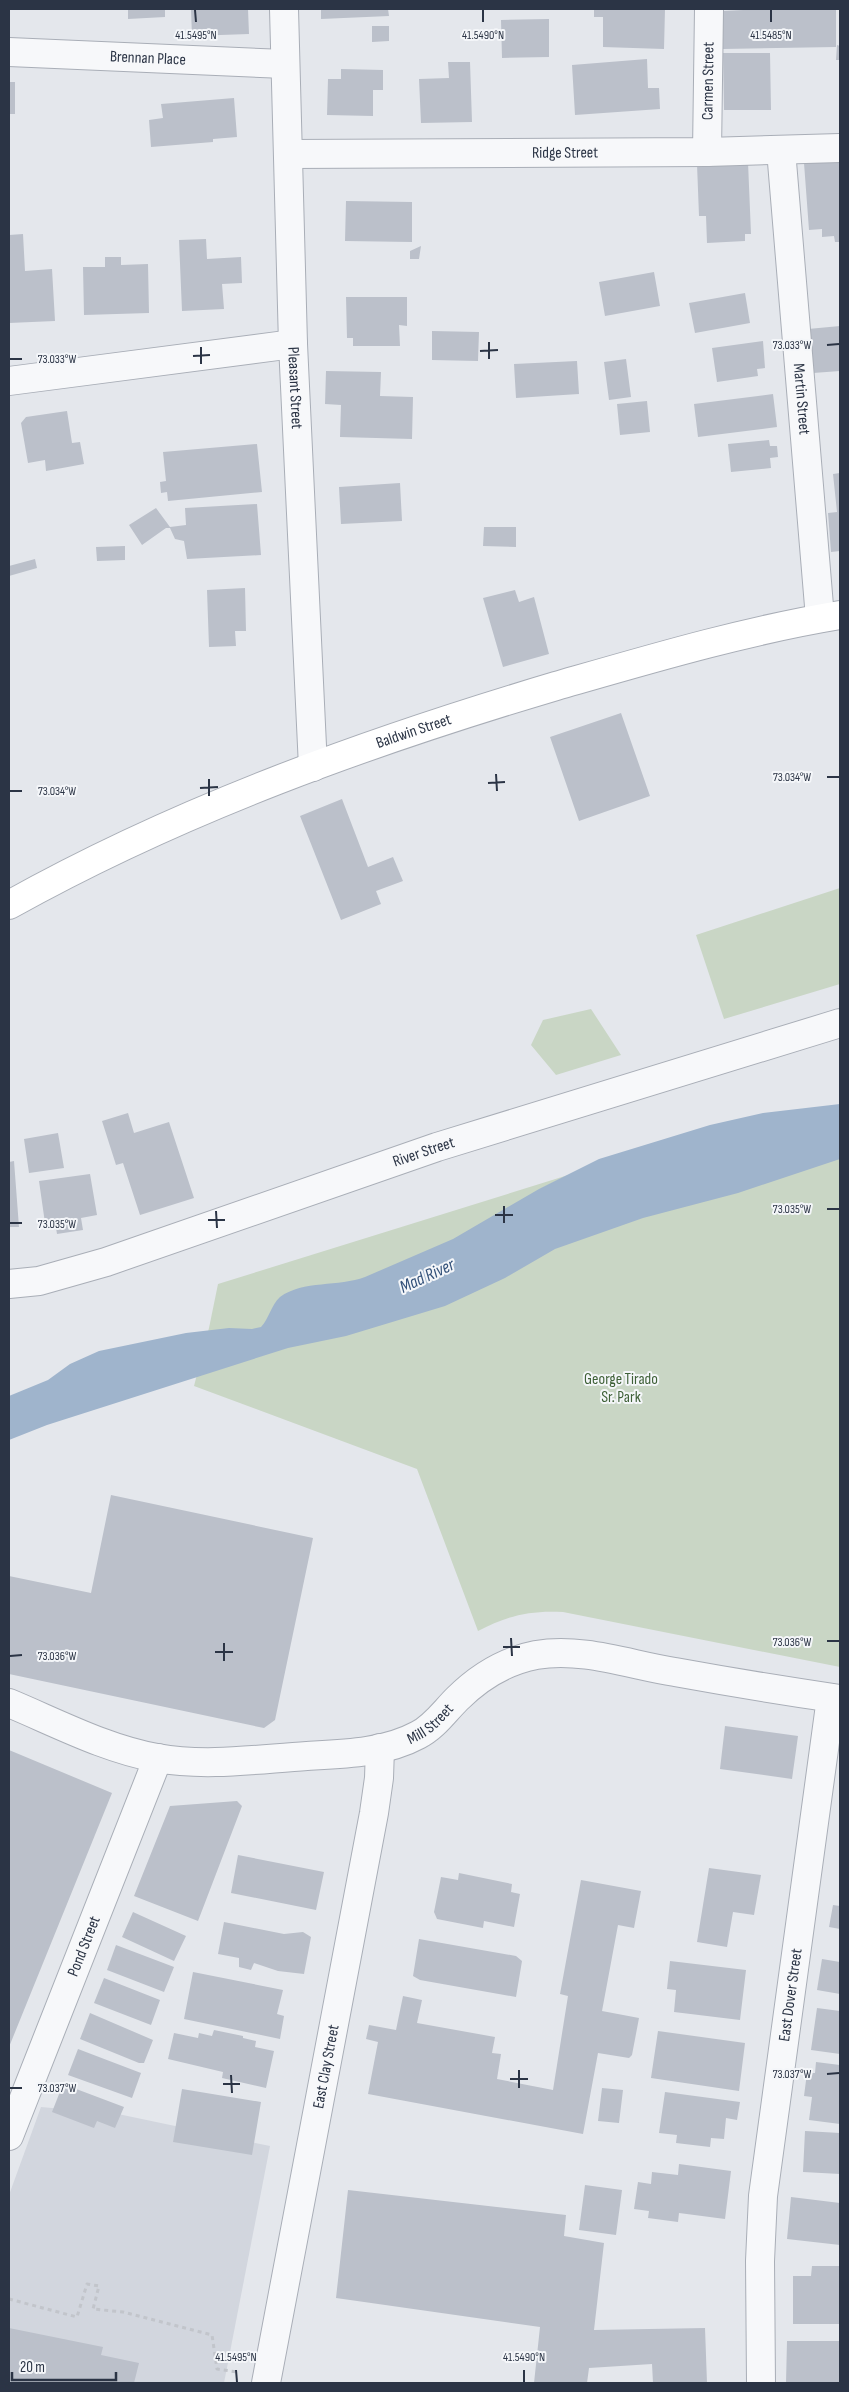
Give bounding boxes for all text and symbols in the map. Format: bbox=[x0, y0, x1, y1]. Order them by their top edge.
text: 41.5495°N bbox=[175, 28, 217, 43]
text: 41.5490°N bbox=[462, 28, 504, 43]
text: 41.5485°N bbox=[750, 28, 792, 43]
street label: Carmen Street bbox=[698, 42, 718, 120]
street label: Brennan Place bbox=[110, 47, 186, 69]
street label: Ridge Street bbox=[532, 143, 598, 162]
text: 73.033°W bbox=[773, 338, 811, 353]
street label: Pleasant Street bbox=[284, 346, 307, 430]
text: 73.033°W bbox=[38, 352, 76, 367]
street label: Martin Street bbox=[789, 363, 814, 436]
street label: Baldwin Street bbox=[373, 710, 454, 753]
text: 73.034°W bbox=[773, 770, 811, 785]
text: 73.034°W bbox=[38, 784, 76, 799]
street label: River Street bbox=[390, 1133, 457, 1171]
text: 73.035°W bbox=[773, 1202, 811, 1217]
text: 73.035°W bbox=[38, 1217, 76, 1232]
water label: Mad River bbox=[396, 1254, 459, 1298]
park label: George Tirado Sr. Park bbox=[584, 1370, 658, 1407]
text: 73.036°W bbox=[773, 1635, 812, 1650]
text: 73.036°W bbox=[38, 1649, 77, 1664]
street label: Mill Street bbox=[404, 1700, 457, 1748]
street label: Pond Street bbox=[63, 1913, 104, 1979]
street label: East Dover Street bbox=[775, 1947, 806, 2043]
street label: East Clay Street bbox=[309, 2023, 343, 2110]
text: 73.037°W bbox=[773, 2067, 812, 2082]
text: 73.037°W bbox=[38, 2081, 77, 2096]
scale bar bbox=[12, 2350, 116, 2382]
text: 41.5495°N bbox=[215, 2350, 257, 2365]
text: 41.5490°N bbox=[503, 2350, 545, 2365]
text: 20 m bbox=[20, 2358, 45, 2377]

